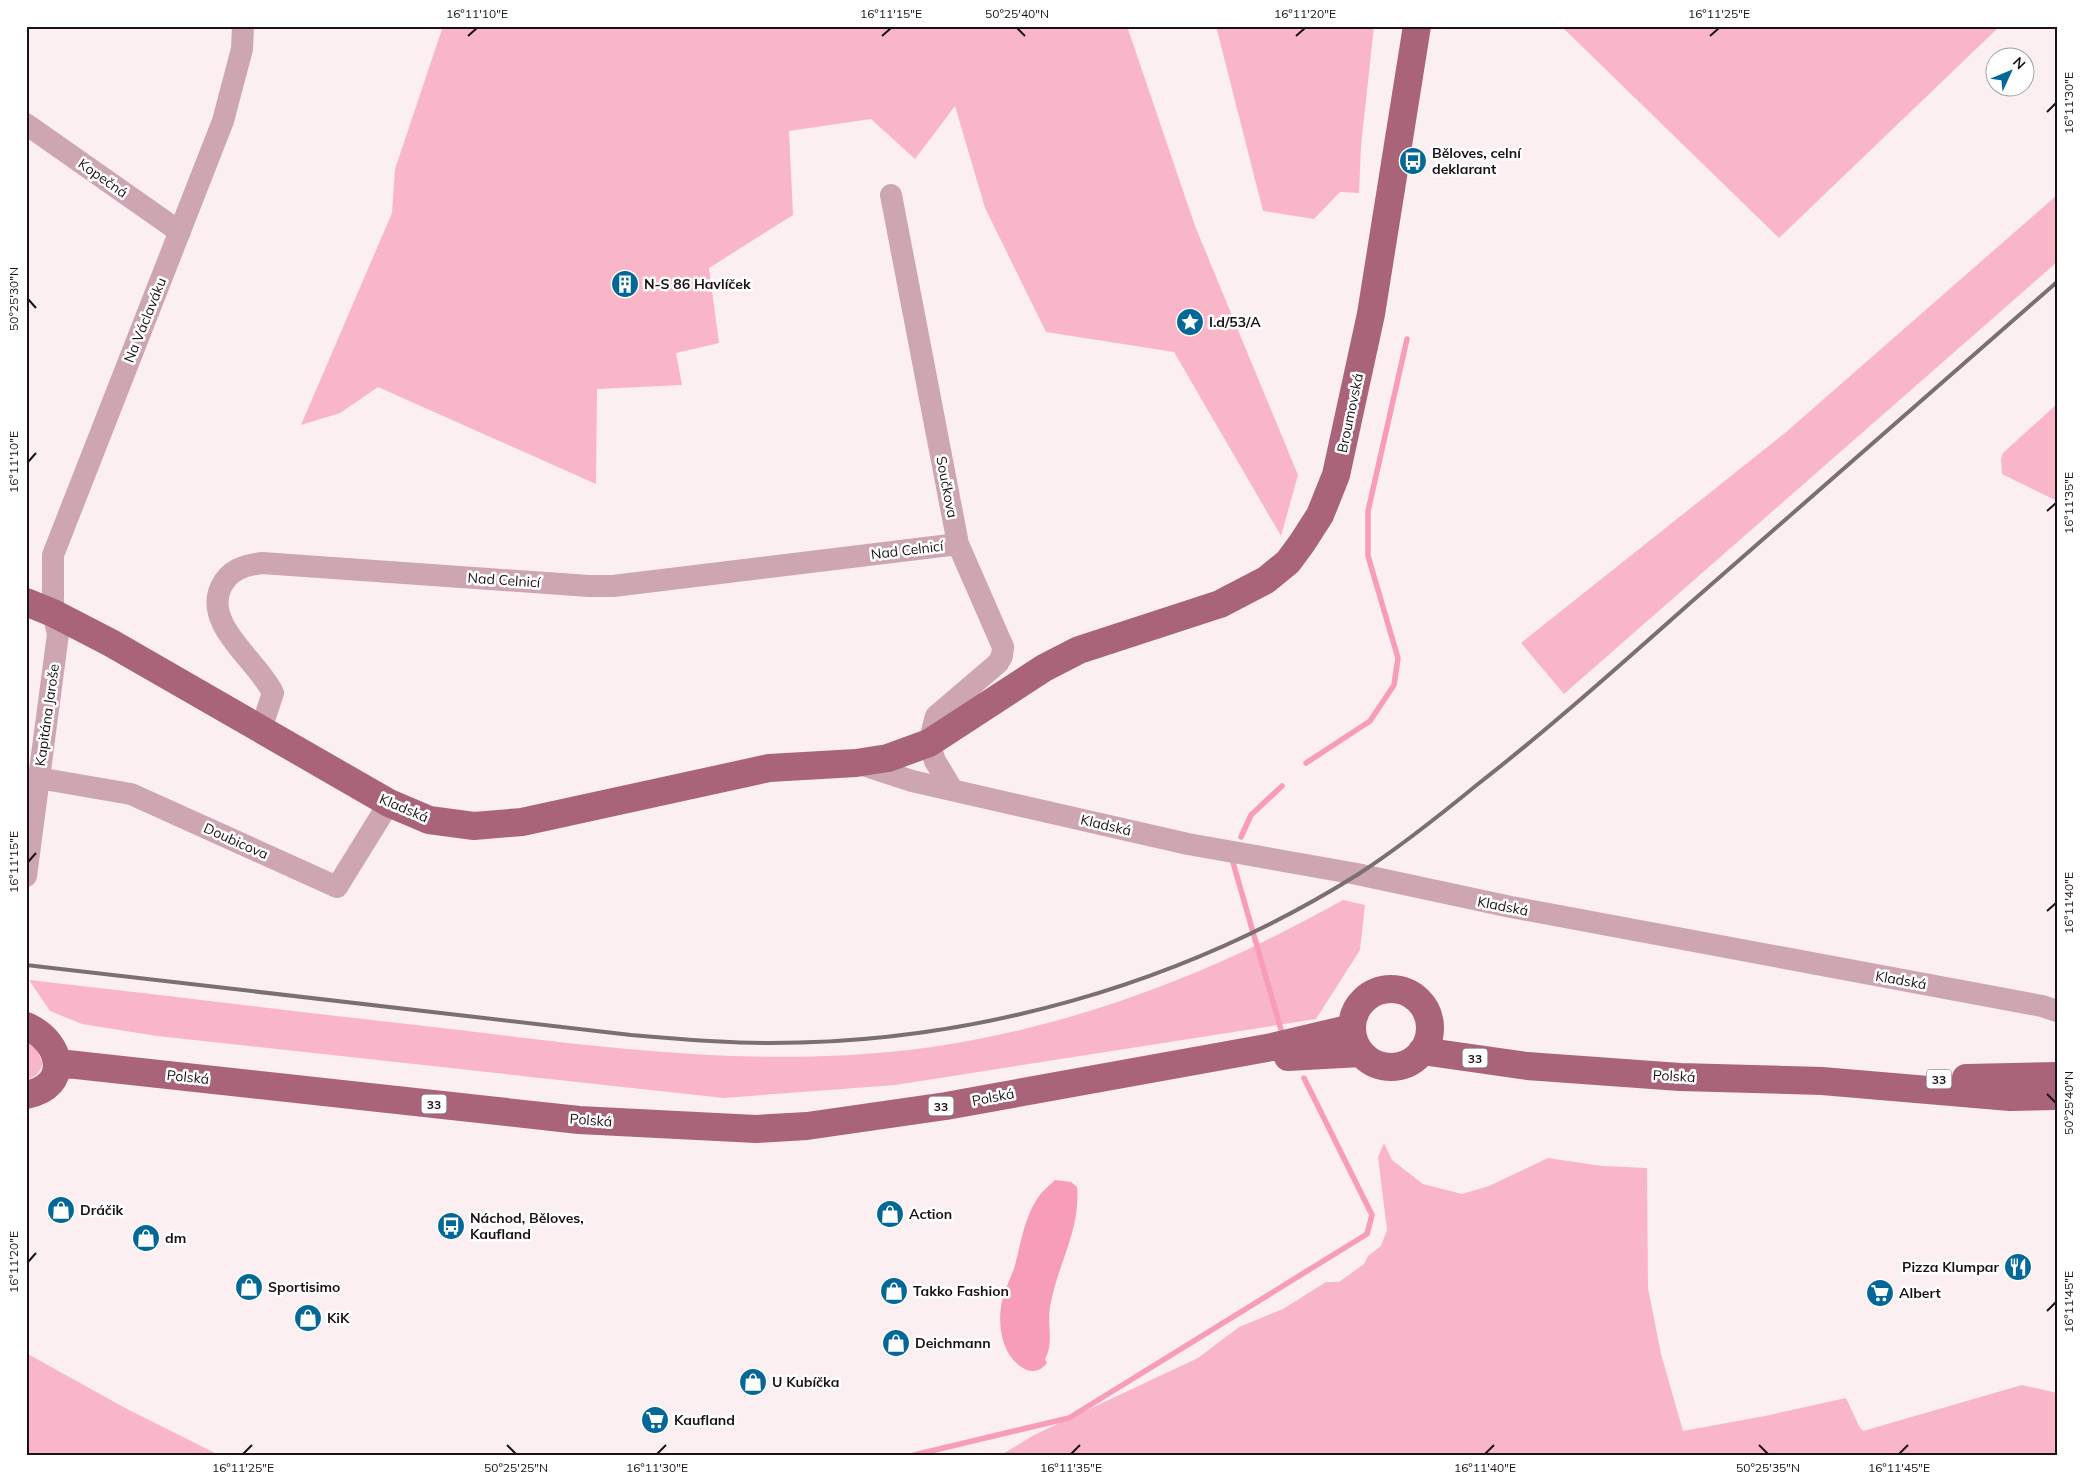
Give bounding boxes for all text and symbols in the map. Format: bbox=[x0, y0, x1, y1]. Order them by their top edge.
text: 16°11'10"E bbox=[446, 6, 508, 21]
text: 16°11'15"E bbox=[860, 6, 922, 21]
text: 50°25'40"N bbox=[985, 6, 1049, 21]
text: 16°11'20"E bbox=[1274, 6, 1336, 21]
text: 16°11'25"E bbox=[1688, 6, 1750, 21]
north arrow bbox=[1986, 48, 2036, 98]
text: N bbox=[2009, 53, 2029, 73]
text: 16°11'30"E bbox=[2061, 72, 2076, 134]
place label: Běloves, celní deklarant bbox=[1432, 144, 1522, 178]
bus stop icon: Běloves, celní deklarant bbox=[1398, 146, 1428, 176]
street label: Kopečná bbox=[75, 154, 131, 202]
text: 50°25'30"N bbox=[6, 267, 21, 331]
building icon: N-S 86 Havlíček bbox=[610, 269, 640, 299]
street label: Na Václaváku bbox=[120, 275, 170, 365]
place label: N-S 86 Havlíček bbox=[644, 275, 751, 293]
place icon: I.d/53/A bbox=[1175, 307, 1205, 337]
place label: I.d/53/A bbox=[1209, 313, 1261, 331]
street label: Broumovská bbox=[1333, 372, 1367, 454]
text: 16°11'10"E bbox=[6, 431, 21, 493]
street label: Součkova bbox=[932, 455, 962, 519]
text: 16°11'35"E bbox=[2061, 472, 2076, 534]
street label: Nad Celnicí bbox=[870, 537, 945, 563]
street label: Nad Celnicí bbox=[467, 568, 542, 592]
street label: Kapitána Jaroše bbox=[31, 663, 63, 767]
street label: Kladská bbox=[377, 790, 431, 826]
street label: Kladská bbox=[1079, 810, 1133, 840]
street label: Doubicova bbox=[201, 819, 271, 863]
text: 16°11'15"E bbox=[6, 831, 21, 893]
text: 16°11'40"E bbox=[2061, 872, 2076, 934]
street label: Kladská bbox=[1476, 892, 1530, 920]
street label: Kladská bbox=[1874, 967, 1928, 993]
road number: 33 bbox=[1462, 1048, 1488, 1068]
street label: Polská bbox=[166, 1066, 210, 1088]
street label: Polská bbox=[1652, 1066, 1696, 1086]
road number: 33 bbox=[1926, 1070, 1952, 1088]
text: 50°25'40"N bbox=[2061, 1071, 2076, 1135]
street label: Polská bbox=[970, 1084, 1016, 1110]
road number: 33 bbox=[422, 1094, 446, 1114]
road number: 33 bbox=[928, 1096, 954, 1116]
street label: Polská bbox=[569, 1110, 613, 1130]
shop icon: Dráčik bbox=[46, 1195, 76, 1225]
shop icon: Action bbox=[875, 1199, 905, 1229]
place label: Dráčik bbox=[80, 1201, 124, 1219]
place label: Action bbox=[909, 1205, 952, 1223]
place label: Náchod, Běloves, Kaufland bbox=[470, 1209, 584, 1243]
bus stop icon: Náchod, Běloves, Kaufland bbox=[436, 1211, 466, 1241]
shop icon: dm bbox=[131, 1223, 161, 1253]
place label: dm bbox=[165, 1229, 186, 1247]
text: 16°11'20"E bbox=[6, 1231, 21, 1293]
restaurant icon: Pizza Klumpar bbox=[2003, 1252, 2033, 1282]
place label: Pizza Klumpar bbox=[1902, 1258, 1999, 1276]
text: 16°11'45"E bbox=[2061, 1271, 2076, 1333]
shop icon: Sportisimo bbox=[234, 1272, 264, 1302]
shop icon: Takko Fashion bbox=[879, 1276, 909, 1306]
place label: Sportisimo bbox=[268, 1278, 340, 1296]
supermarket icon: Albert bbox=[1865, 1278, 1895, 1308]
place label: Takko Fashion bbox=[913, 1282, 1009, 1300]
place label: Albert bbox=[1899, 1284, 1941, 1302]
shop icon: KiK bbox=[293, 1303, 323, 1333]
place label: KiK bbox=[327, 1309, 350, 1327]
shop icon: Deichmann bbox=[881, 1328, 911, 1358]
place label: Deichmann bbox=[915, 1334, 991, 1352]
shop icon: U Kubíčka bbox=[738, 1367, 768, 1397]
place label: U Kubíčka bbox=[772, 1373, 839, 1391]
supermarket icon: Kaufland bbox=[640, 1405, 670, 1435]
place label: Kaufland bbox=[674, 1411, 735, 1429]
text: 16°11'25"E bbox=[212, 1460, 274, 1475]
text: 50°25'25"N bbox=[484, 1460, 548, 1475]
text: 16°11'30"E bbox=[626, 1460, 688, 1475]
text: 16°11'35"E bbox=[1040, 1460, 1102, 1475]
text: 16°11'40"E bbox=[1454, 1460, 1516, 1475]
text: 50°25'35"N bbox=[1736, 1460, 1800, 1475]
text: 16°11'45"E bbox=[1868, 1460, 1930, 1475]

